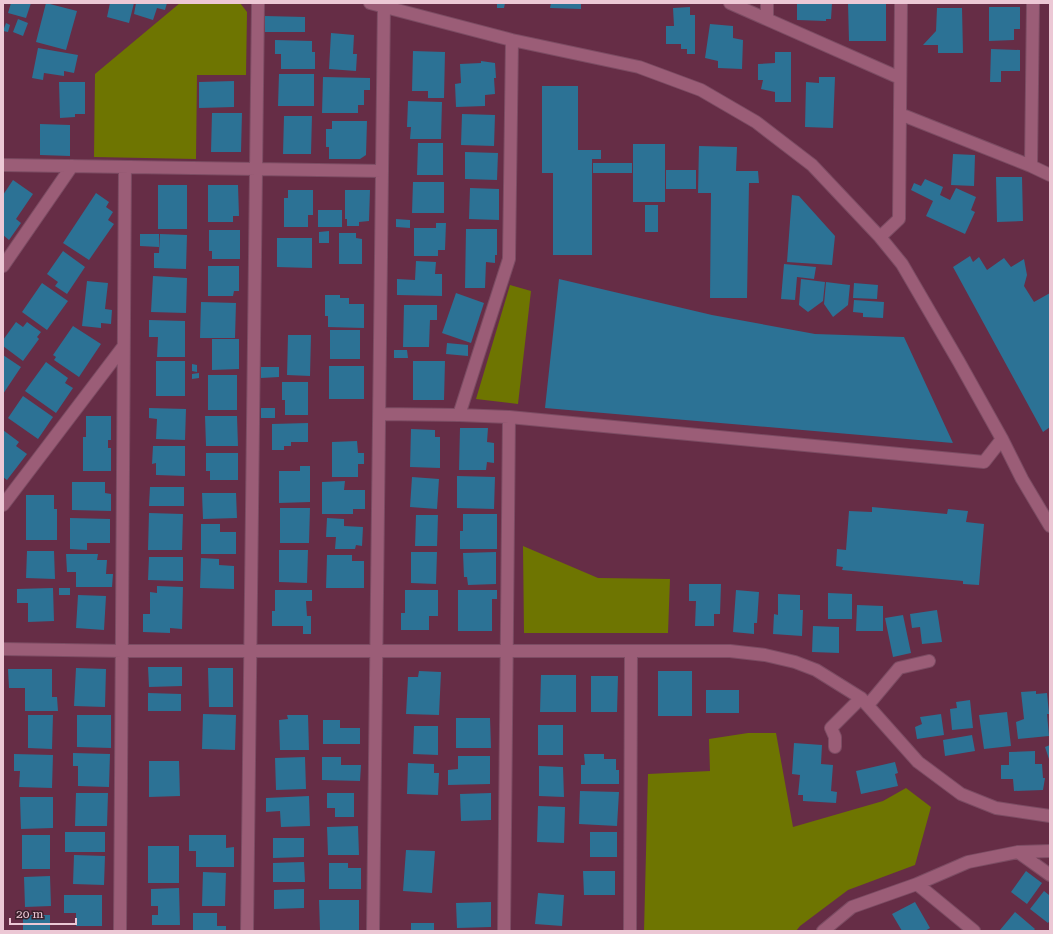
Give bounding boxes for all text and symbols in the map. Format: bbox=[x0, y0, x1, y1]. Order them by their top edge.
scale bar bbox=[10, 900, 76, 926]
text: 20 m bbox=[16, 907, 43, 921]

